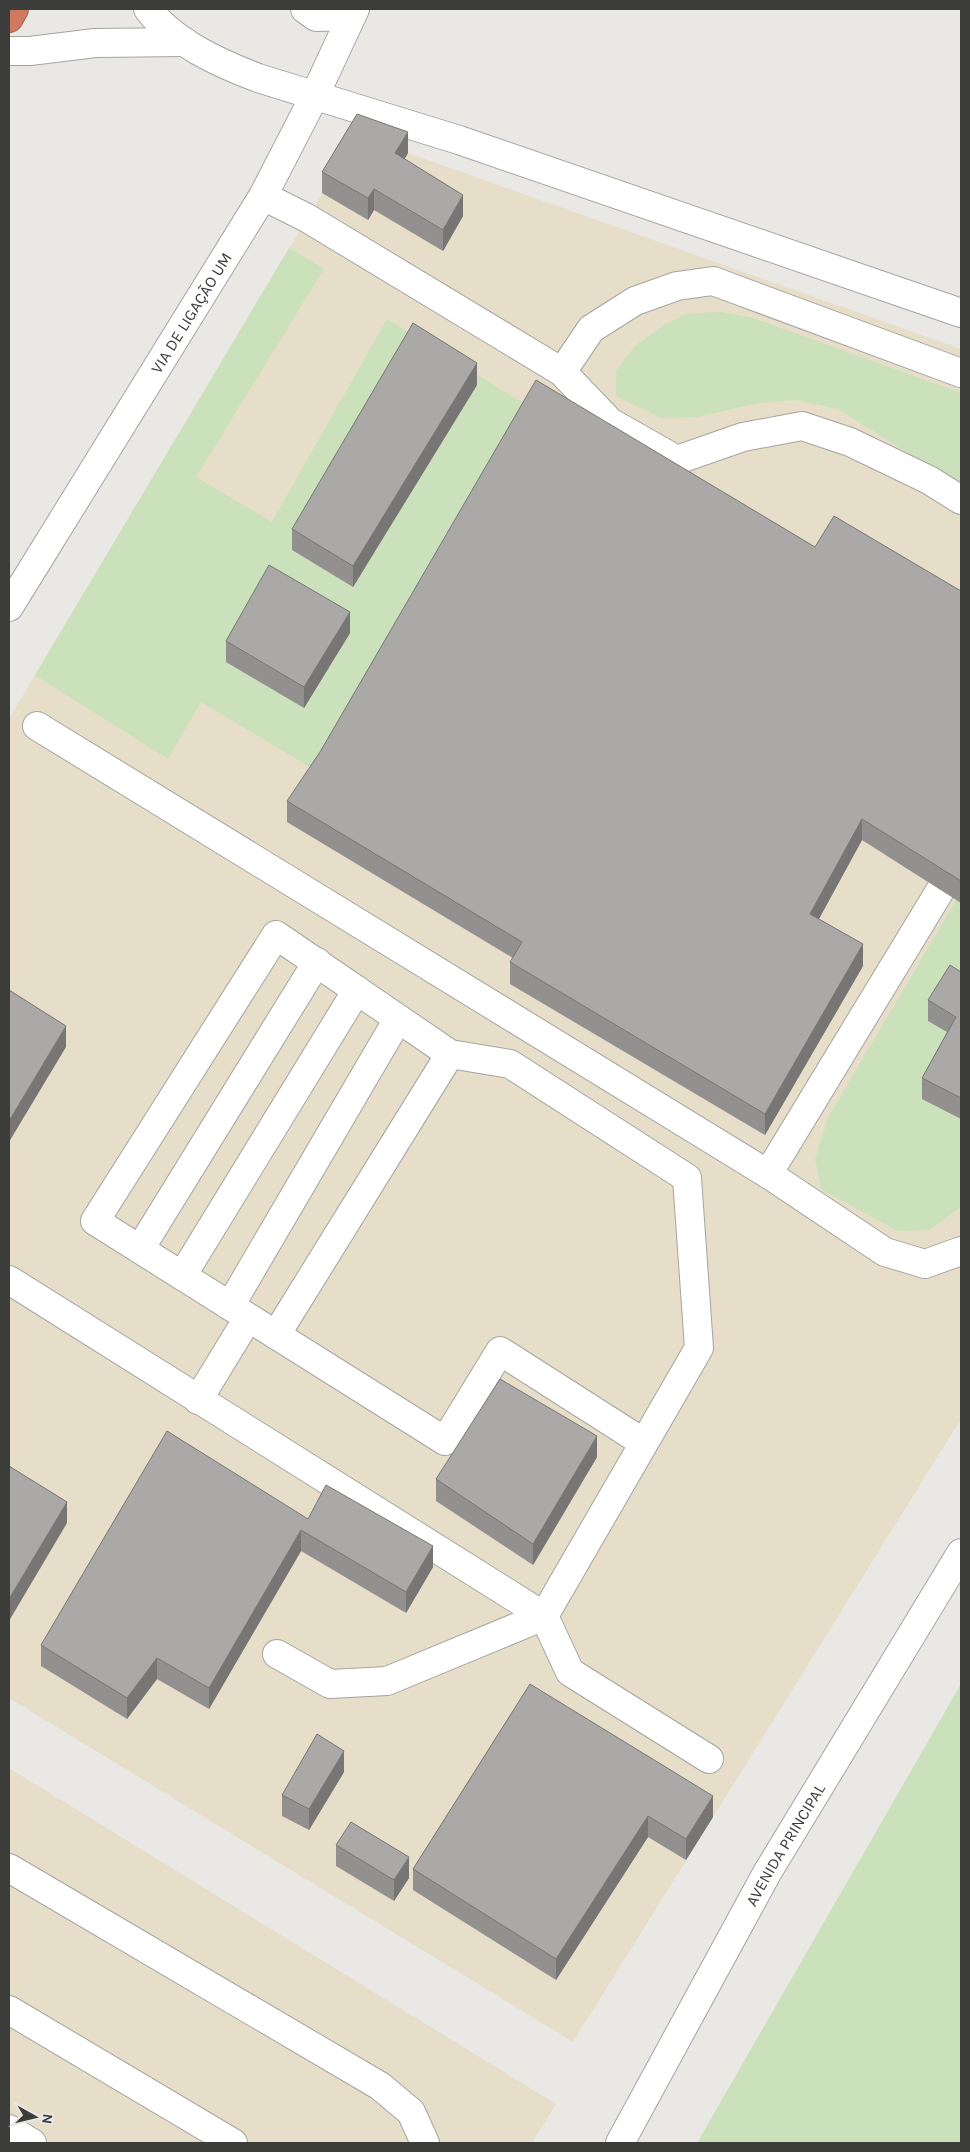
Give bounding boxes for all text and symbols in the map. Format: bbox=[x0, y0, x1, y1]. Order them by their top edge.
street label: VIA DE LIGAÇÃO UM bbox=[146, 249, 235, 377]
street label: AVENIDA PRINCIPAL bbox=[741, 1779, 829, 1909]
north arrow bbox=[10, 2092, 60, 2142]
text: N bbox=[38, 2113, 56, 2125]

